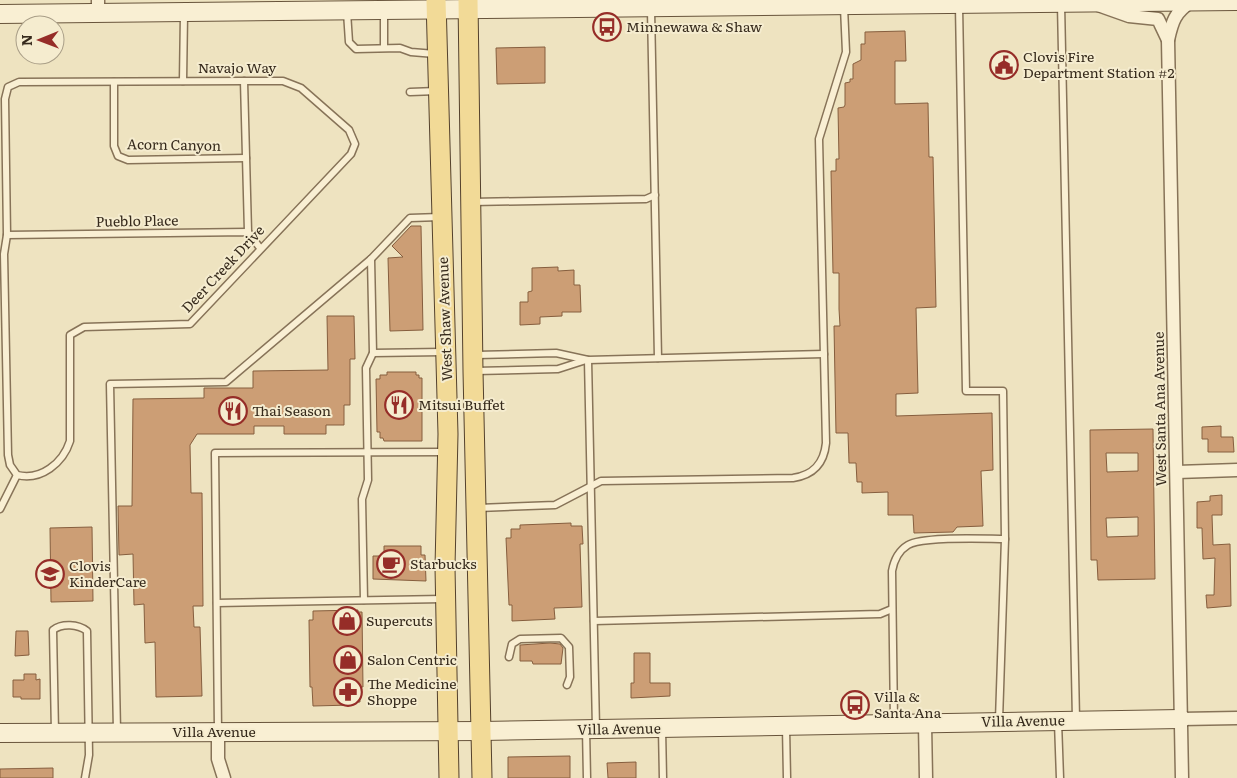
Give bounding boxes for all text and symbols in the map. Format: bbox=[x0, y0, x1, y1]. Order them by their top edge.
bus stop icon: Minnewawa & Shaw bbox=[592, 12, 622, 42]
north arrow bbox=[15, 15, 65, 65]
place label: Minnewawa & Shaw bbox=[626, 16, 762, 36]
text: N bbox=[16, 34, 36, 46]
place label: Clovis Fire Department Station #2 bbox=[1023, 46, 1175, 82]
public building icon: Clovis Fire Department Station #2 bbox=[989, 50, 1019, 80]
street label: Navajo Way bbox=[198, 57, 277, 77]
street label: Acorn Canyon bbox=[127, 133, 221, 155]
street label: Pueblo Place bbox=[95, 209, 179, 231]
street label: Deer Creek Drive bbox=[176, 220, 268, 317]
street label: West Shaw Avenue bbox=[432, 257, 456, 382]
street label: West Santa Ana Avenue bbox=[1148, 331, 1170, 487]
restaurant icon: Mitsui Buffet bbox=[384, 390, 414, 420]
place label: Mitsui Buffet bbox=[418, 394, 505, 414]
restaurant icon: Thai Season bbox=[218, 396, 248, 426]
place label: Thai Season bbox=[252, 400, 331, 420]
cafe icon: Starbucks bbox=[376, 549, 406, 579]
place label: Starbucks bbox=[410, 553, 477, 573]
place label: Clovis KinderCare bbox=[69, 555, 146, 591]
school or university icon: Clovis KinderCare bbox=[35, 559, 65, 589]
shop icon: Supercuts bbox=[332, 606, 362, 636]
place label: Supercuts bbox=[366, 610, 433, 630]
shop icon: Salon Centric bbox=[333, 645, 363, 675]
place label: Salon Centric bbox=[367, 649, 457, 669]
place label: The Medicine Shoppe bbox=[367, 673, 457, 709]
pharmacy icon: The Medicine Shoppe bbox=[333, 677, 363, 707]
place label: Villa & Santa Ana bbox=[874, 686, 942, 722]
bus stop icon: Villa & Santa Ana bbox=[840, 690, 870, 720]
street label: Villa Avenue bbox=[981, 709, 1065, 731]
street label: Villa Avenue bbox=[577, 717, 661, 739]
street label: Villa Avenue bbox=[172, 721, 256, 741]

